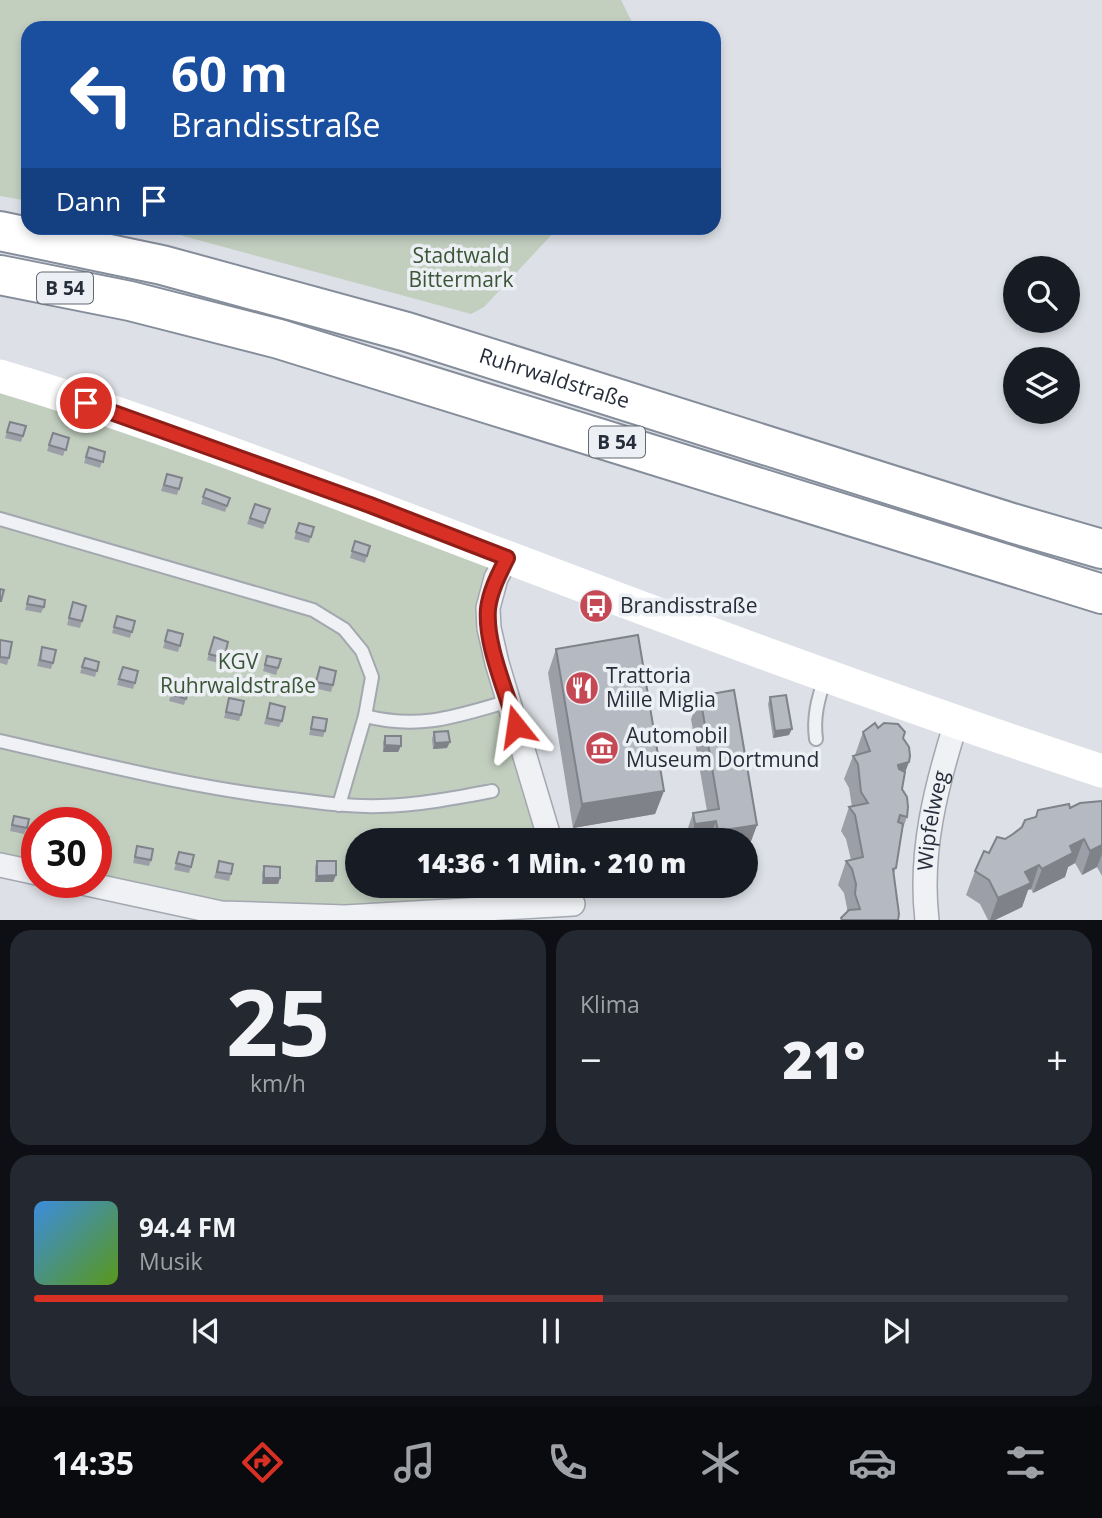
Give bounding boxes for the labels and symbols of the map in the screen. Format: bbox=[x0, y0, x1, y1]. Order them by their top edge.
park label: Stadtwald Bittermark bbox=[409, 241, 513, 293]
road number: B 54 bbox=[37, 272, 93, 304]
street label: Ruhrwaldstraße bbox=[476, 341, 633, 414]
pin bbox=[56, 373, 116, 433]
road number: B 54 bbox=[589, 426, 645, 458]
bus stop icon: Brandisstraße bbox=[577, 587, 615, 625]
place label: Brandisstraße bbox=[620, 591, 757, 619]
park label: KGV Ruhrwaldstraße bbox=[160, 647, 316, 699]
place label: Trattoria Mille Miglia bbox=[606, 661, 716, 713]
restaurant icon: Trattoria Mille Miglia bbox=[563, 669, 601, 707]
position arrow bbox=[479, 689, 553, 763]
place label: Automobil Museum Dortmund bbox=[626, 721, 819, 773]
museum icon: Automobil Museum Dortmund bbox=[583, 729, 621, 767]
street label: Wipfelweg bbox=[910, 767, 954, 872]
speed limit sign: 30 bbox=[21, 807, 112, 898]

